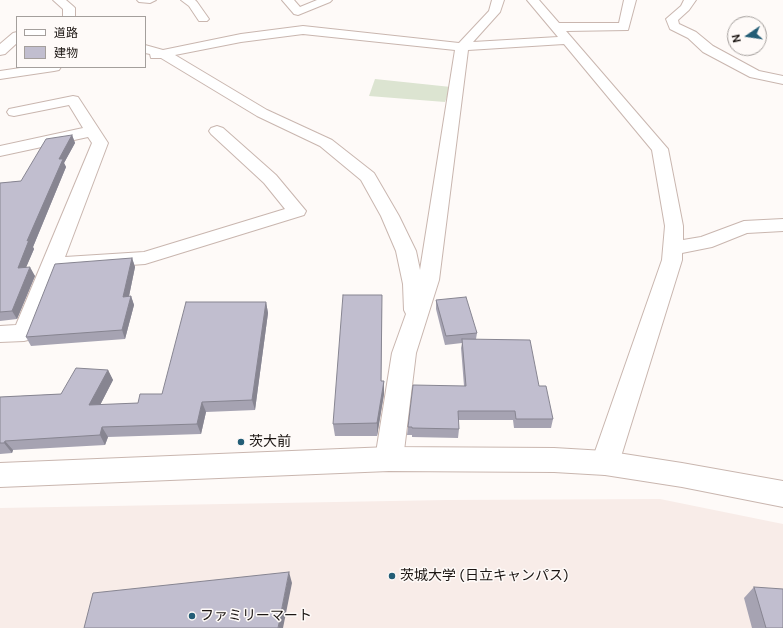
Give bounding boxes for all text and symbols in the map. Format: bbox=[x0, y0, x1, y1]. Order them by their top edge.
legend bbox=[16, 16, 146, 68]
north arrow bbox=[727, 16, 767, 56]
text: 道路 bbox=[54, 25, 78, 41]
text: N bbox=[729, 33, 744, 44]
text: 建物 bbox=[54, 45, 78, 61]
place label: 茨大前 bbox=[249, 434, 291, 450]
marker: 茨大前 bbox=[236, 437, 246, 447]
place label: 茨城大学 (日立キャンパス) bbox=[400, 568, 568, 584]
marker: 茨城大学 (日立キャンパス) bbox=[387, 571, 397, 581]
place label: ファミリーマート bbox=[200, 608, 312, 624]
marker: ファミリーマート bbox=[187, 611, 197, 621]

